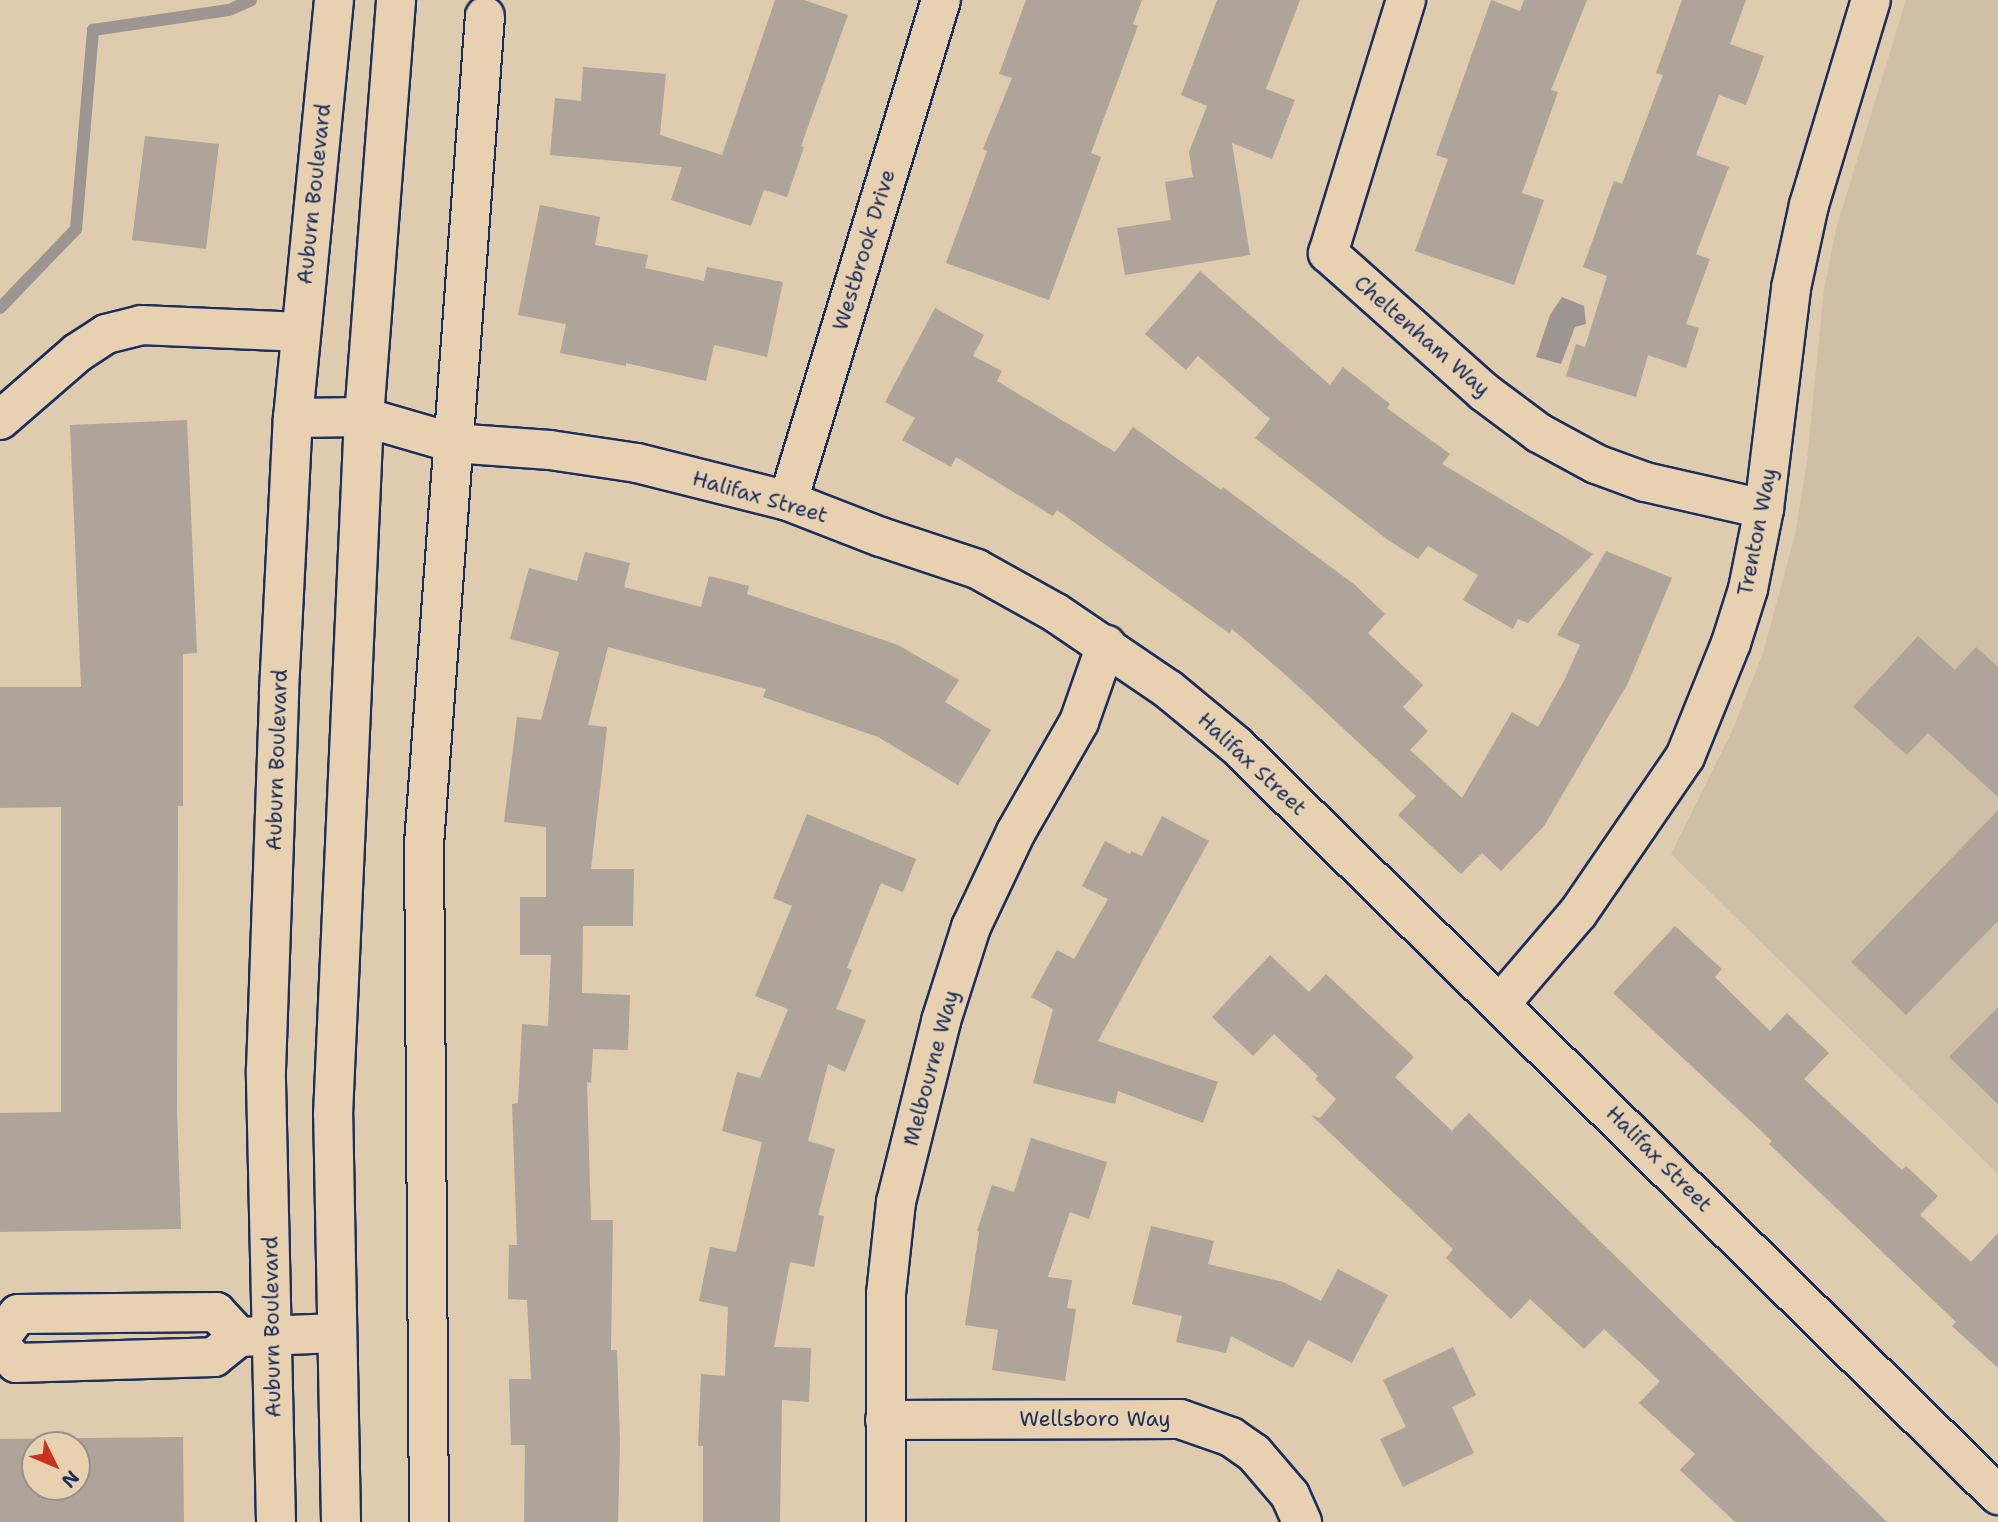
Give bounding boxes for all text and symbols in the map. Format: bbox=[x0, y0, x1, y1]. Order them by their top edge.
street label: Auburn Boulevard bbox=[292, 102, 336, 286]
street label: Westbrook Drive bbox=[828, 166, 900, 334]
street label: Cheltenham Way bbox=[1349, 270, 1495, 402]
street label: Halifax Street bbox=[689, 466, 831, 528]
street label: Trenton Way bbox=[1732, 466, 1782, 598]
street label: Auburn Boulevard bbox=[261, 669, 293, 851]
street label: Halifax Street bbox=[1192, 707, 1312, 821]
street label: Melbourne Way bbox=[898, 987, 964, 1149]
street label: Halifax Street bbox=[1601, 1101, 1717, 1217]
street label: Auburn Boulevard bbox=[258, 1236, 286, 1418]
street label: Wellsboro Way bbox=[1019, 1406, 1171, 1432]
north arrow bbox=[21, 1431, 91, 1501]
text: N bbox=[56, 1465, 85, 1493]

